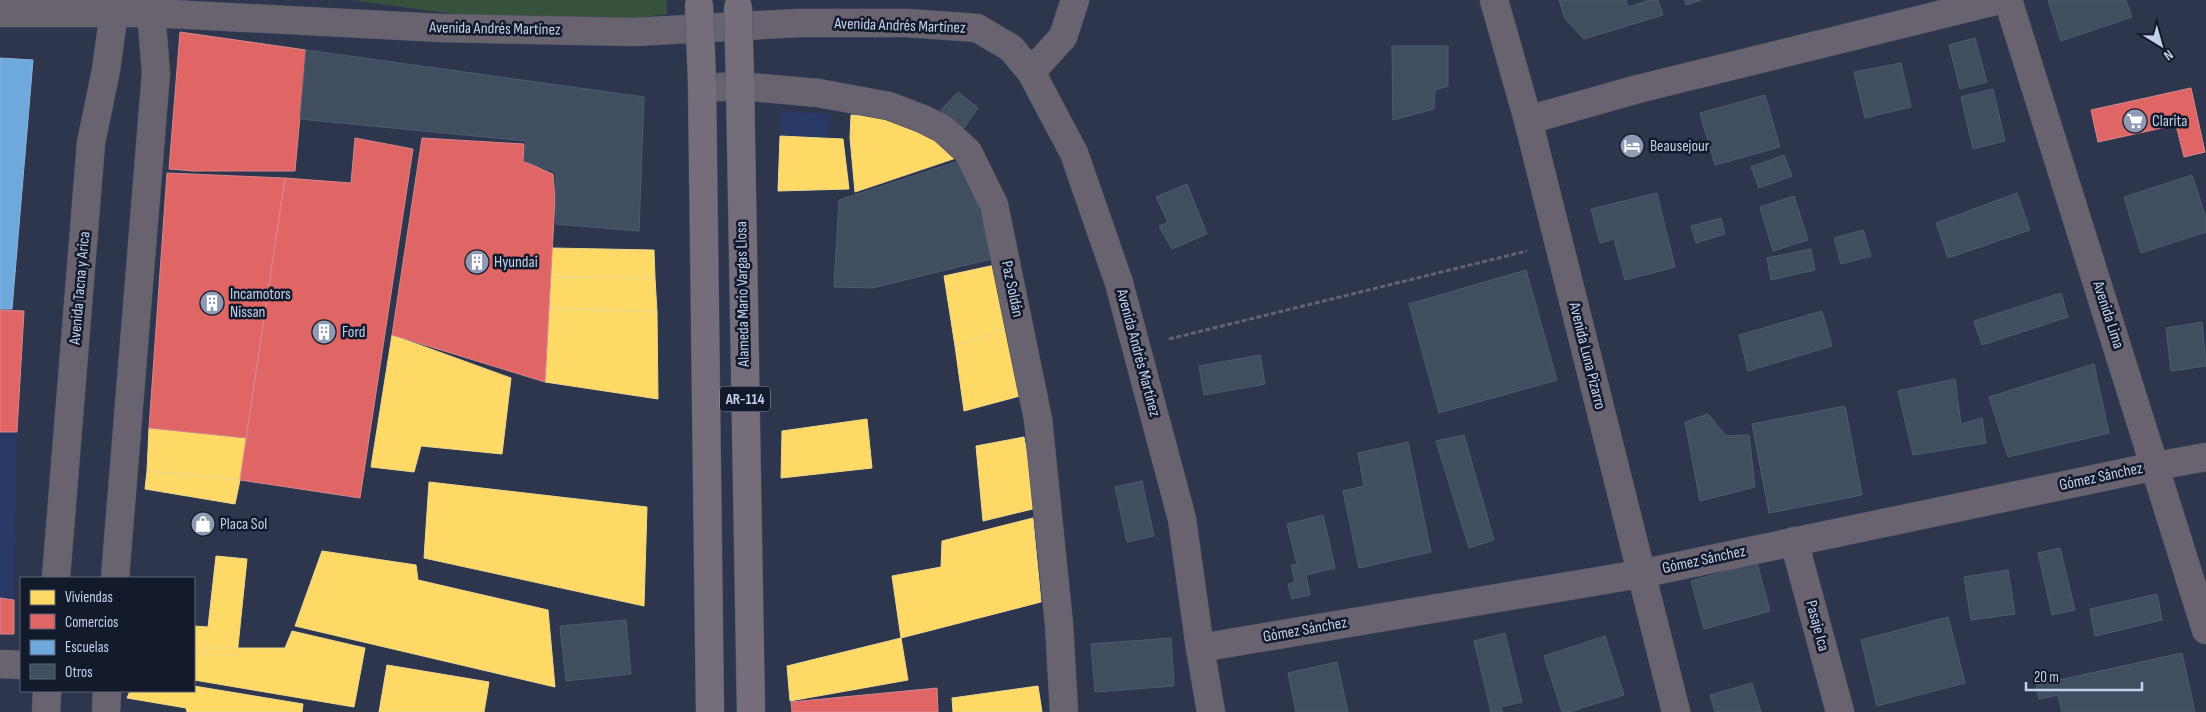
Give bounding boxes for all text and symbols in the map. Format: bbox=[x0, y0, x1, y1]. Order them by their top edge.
street label: Avenida Andrés Martínez bbox=[833, 14, 966, 38]
street label: Avenida Andrés Martínez bbox=[428, 18, 561, 40]
north arrow bbox=[2136, 20, 2186, 70]
text: N bbox=[2160, 46, 2177, 64]
supermarket icon: Clarita bbox=[2122, 108, 2148, 134]
place label: Clarita bbox=[2152, 112, 2187, 131]
hotel icon: Beausejour bbox=[1619, 133, 1645, 159]
place label: Beausejour bbox=[1650, 137, 1710, 156]
street label: Alameda Mario Vargas Llosa bbox=[732, 221, 754, 368]
street label: Avenida Tacna y Arica bbox=[65, 231, 94, 346]
building icon: Hyundai bbox=[464, 249, 490, 275]
place label: Hyundai bbox=[494, 253, 538, 272]
street label: Paz Soldán bbox=[997, 259, 1027, 319]
street label: Avenida Lima bbox=[2088, 278, 2128, 351]
place label: Incamotors Nissan bbox=[230, 285, 291, 322]
street label: Avenida Andrés Martínez bbox=[1112, 286, 1164, 419]
building icon: Incamotors Nissan bbox=[199, 290, 225, 316]
street label: Avenida Luna Pizarro bbox=[1564, 300, 1609, 412]
building icon: Ford bbox=[311, 319, 337, 345]
place label: Ford bbox=[342, 323, 366, 342]
road number: AR-114 bbox=[720, 386, 770, 412]
street label: Gómez Sánchez bbox=[2057, 459, 2145, 495]
shop icon: Placa Sol bbox=[190, 511, 216, 537]
place label: Placa Sol bbox=[220, 515, 267, 534]
street label: Gómez Sánchez bbox=[1660, 542, 1748, 578]
legend bbox=[20, 577, 195, 692]
text: Viviendas bbox=[65, 588, 113, 607]
street label: Pasaje Ica bbox=[1801, 598, 1833, 654]
text: Comercios bbox=[65, 613, 119, 632]
street label: Gómez Sánchez bbox=[1262, 613, 1349, 647]
text: Escuelas bbox=[65, 638, 109, 657]
scale bar bbox=[2026, 660, 2142, 692]
text: Otros bbox=[65, 663, 93, 682]
text: 20 m bbox=[2034, 668, 2059, 687]

